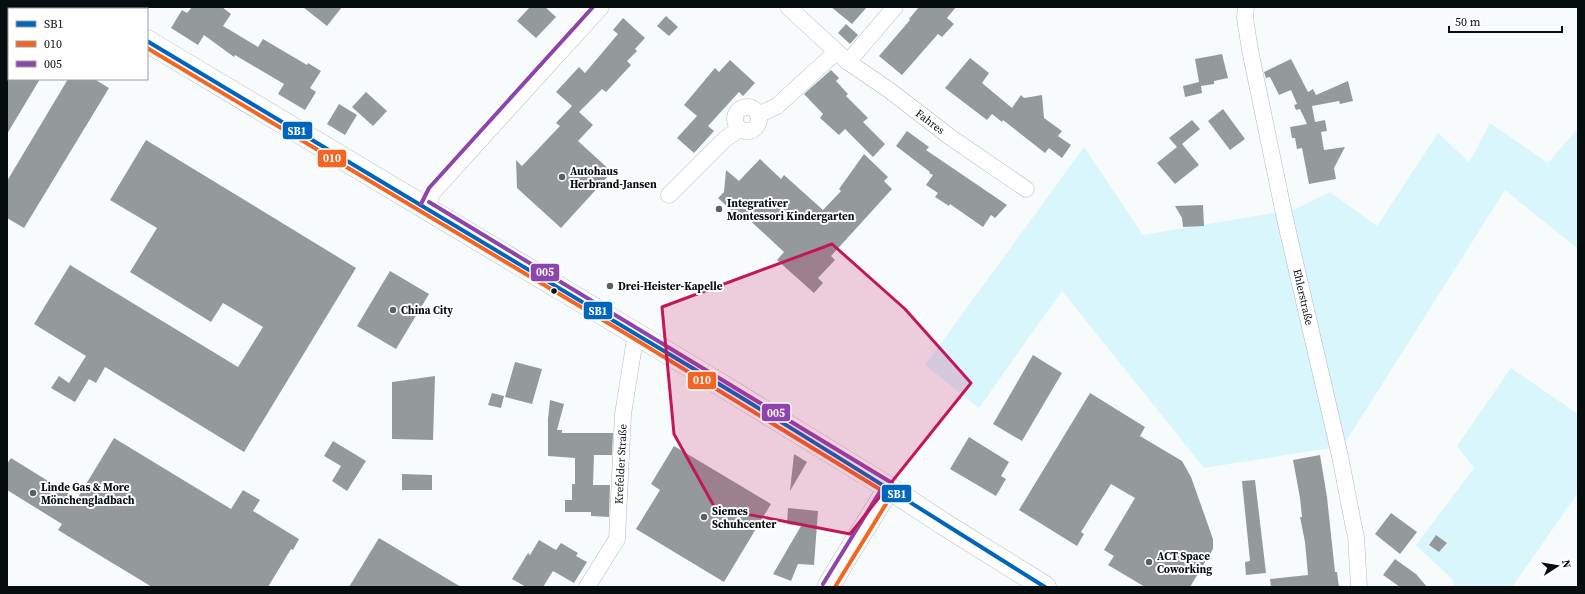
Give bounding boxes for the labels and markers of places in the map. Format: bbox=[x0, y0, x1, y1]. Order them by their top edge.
place label: Autohaus Herbrand-Jansen bbox=[570, 164, 657, 192]
marker: Autohaus Herbrand-Jansen bbox=[557, 172, 567, 182]
place label: Integrativer Montessori Kindergarten bbox=[727, 196, 855, 224]
marker: Integrativer Montessori Kindergarten bbox=[714, 204, 724, 214]
place label: Drei-Heister-Kapelle bbox=[618, 279, 723, 294]
marker: Drei-Heister-Kapelle bbox=[605, 281, 615, 291]
unlabelled marker bbox=[549, 286, 559, 296]
place label: China City bbox=[401, 303, 453, 318]
marker: China City bbox=[388, 305, 398, 315]
place label: Linde Gas & More Mönchengladbach bbox=[41, 480, 135, 508]
marker: Linde Gas & More Mönchengladbach bbox=[28, 488, 38, 498]
place label: Siemes Schuhcenter bbox=[712, 504, 777, 532]
marker: Siemes Schuhcenter bbox=[699, 512, 709, 522]
place label: ACT Space Coworking bbox=[1157, 549, 1212, 577]
marker: ACT Space Coworking bbox=[1144, 557, 1154, 567]

